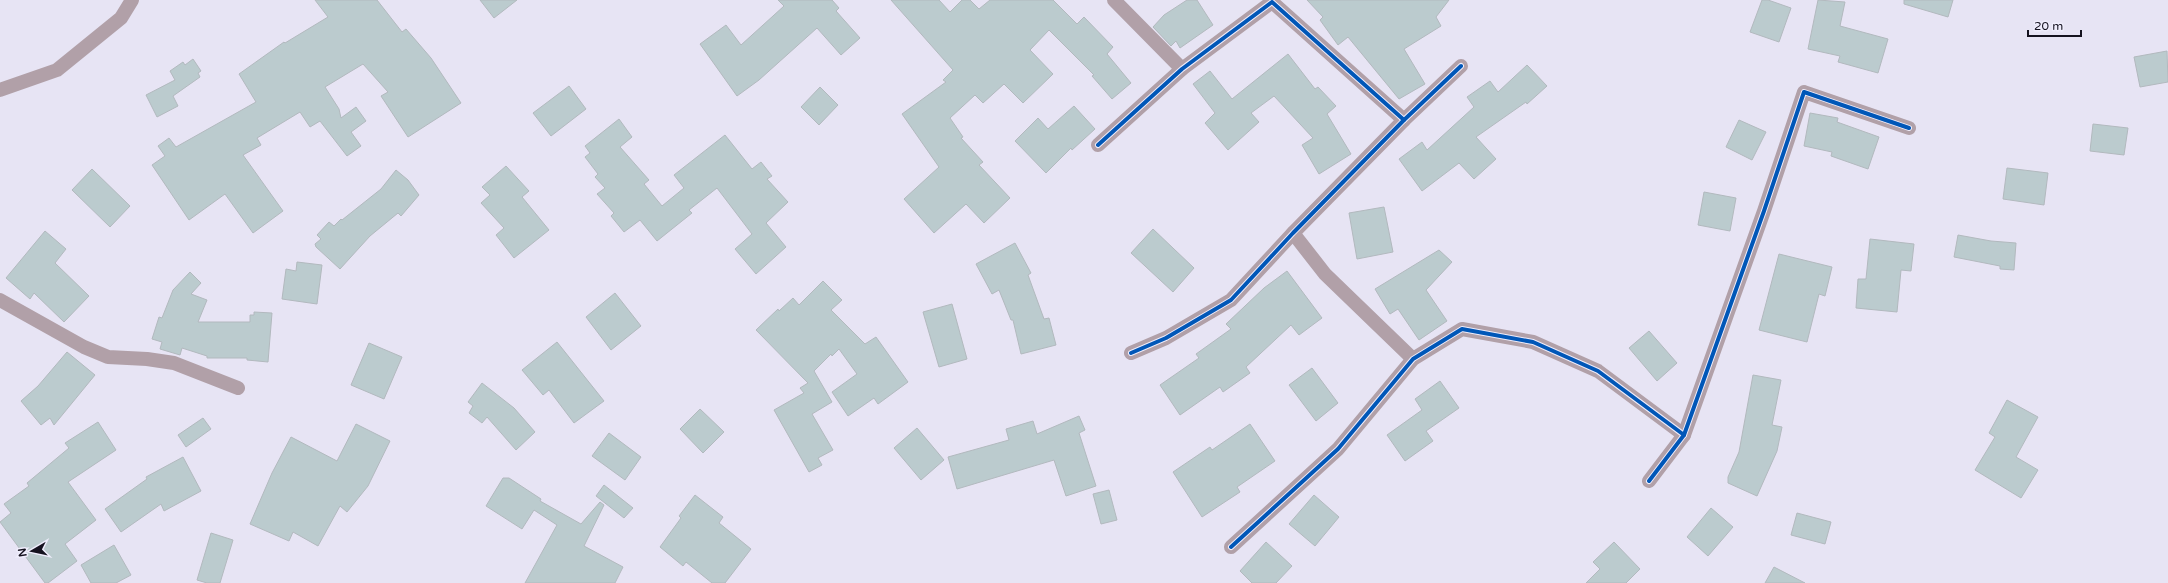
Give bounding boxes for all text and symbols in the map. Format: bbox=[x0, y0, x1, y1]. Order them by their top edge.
scale bar bbox=[2028, 12, 2081, 38]
text: 20 m bbox=[2034, 19, 2063, 33]
north arrow bbox=[12, 531, 52, 571]
text: N bbox=[16, 547, 30, 558]

